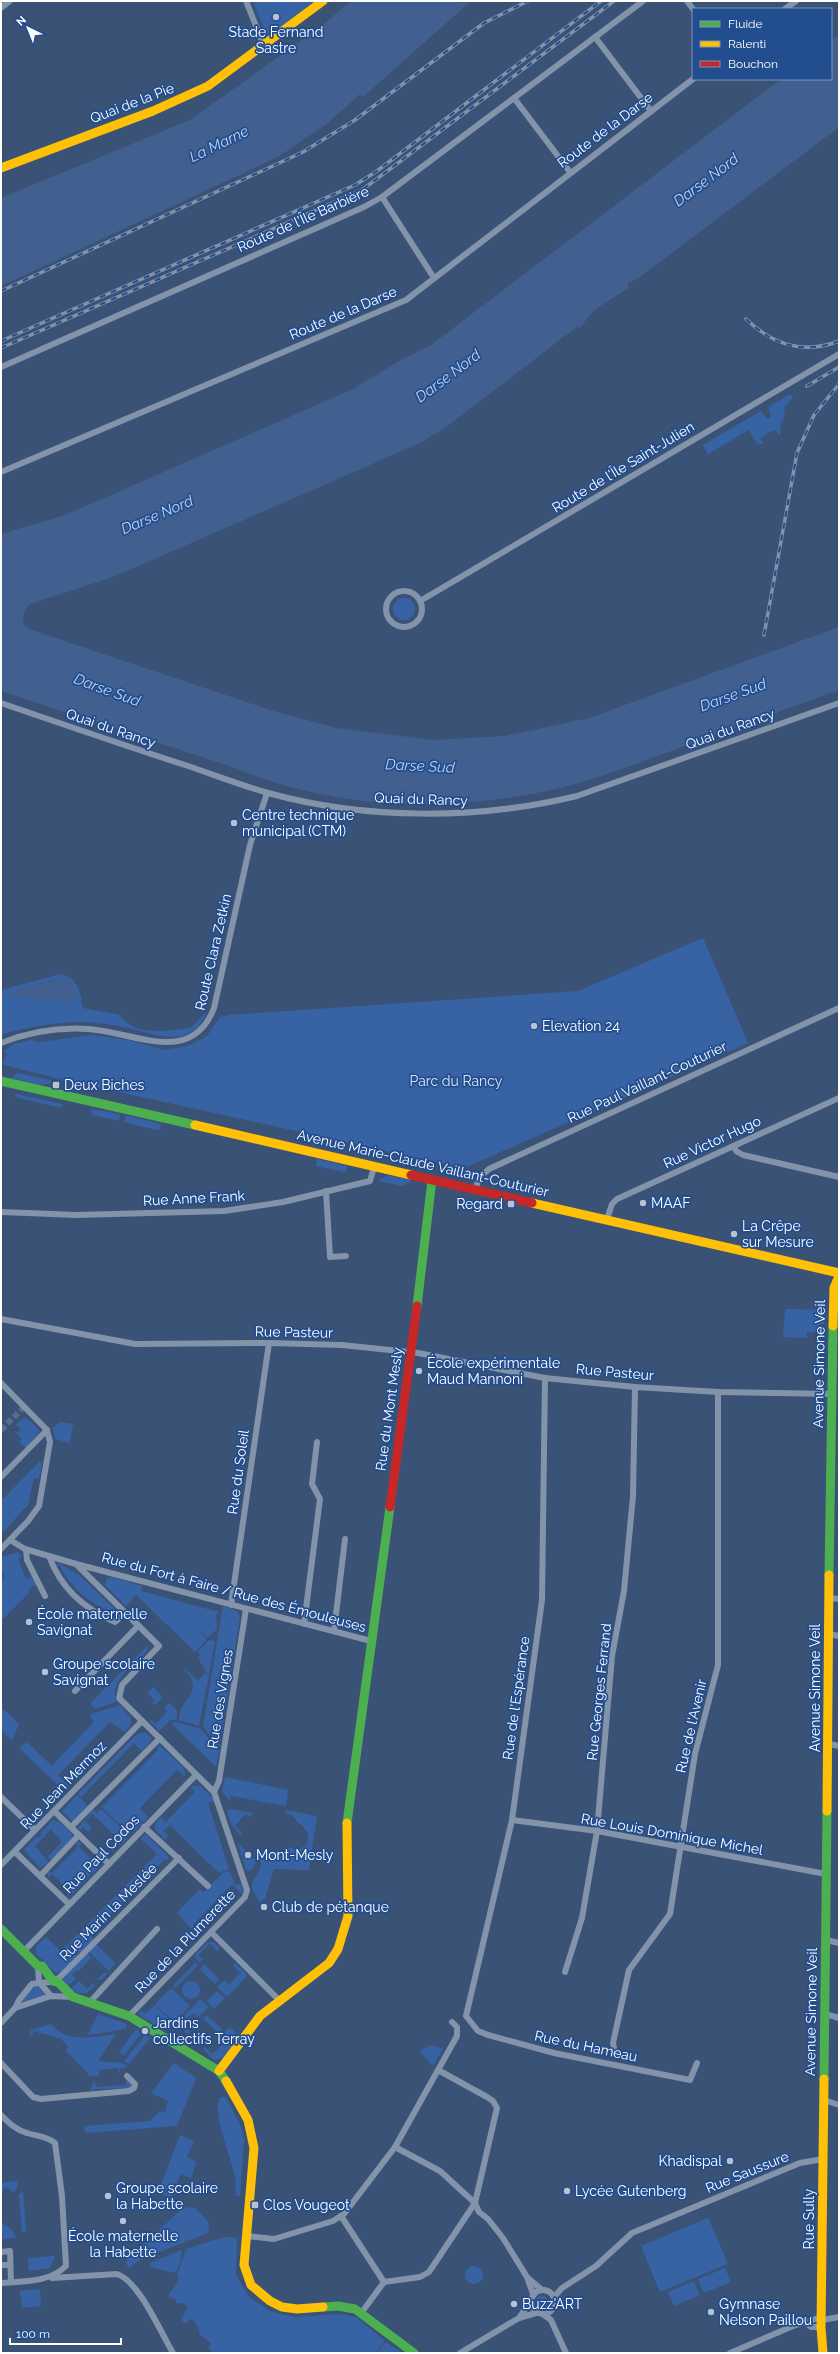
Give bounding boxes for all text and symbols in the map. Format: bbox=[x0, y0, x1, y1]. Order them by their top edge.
north arrow bbox=[8, 8, 48, 48]
legend bbox=[692, 8, 832, 80]
marker: Stade Fernand Sastre bbox=[271, 12, 281, 22]
text: N bbox=[14, 13, 29, 29]
text: Fluide bbox=[728, 17, 763, 31]
place label: Stade Fernand Sastre bbox=[229, 24, 323, 56]
text: Ralenti bbox=[728, 37, 766, 51]
text: Bouchon bbox=[728, 57, 778, 71]
street label: Quai de la Pie bbox=[88, 80, 176, 126]
street label: Route de la Darse bbox=[554, 89, 656, 171]
water label: La Marne bbox=[186, 122, 252, 166]
water label: Darse Nord bbox=[670, 149, 743, 210]
street label: Route de l'Île Barbière bbox=[234, 182, 371, 255]
street label: Route de la Darse bbox=[287, 283, 399, 343]
water label: Darse Nord bbox=[412, 345, 485, 406]
street label: Route de l'Île Saint-Julien bbox=[548, 417, 697, 516]
water label: Darse Nord bbox=[118, 491, 197, 538]
water label: Darse Sud bbox=[71, 670, 144, 711]
water label: Darse Sud bbox=[697, 674, 770, 715]
street label: Quai du Rancy bbox=[64, 705, 158, 751]
street label: Quai du Rancy bbox=[683, 705, 777, 753]
water label: Darse Sud bbox=[385, 755, 456, 777]
street label: Quai du Rancy bbox=[374, 789, 468, 809]
place label: Centre technique municipal (CTM) bbox=[242, 807, 354, 839]
marker: Centre technique municipal (CTM) bbox=[229, 818, 239, 828]
street label: Route Clara Zetkin bbox=[192, 892, 234, 1012]
place label: Elevation 24 bbox=[542, 1018, 620, 1034]
marker: Elevation 24 bbox=[529, 1021, 539, 1031]
street label: Rue Paul Vaillant-Couturier bbox=[565, 1038, 729, 1126]
park label: Parc du Rancy bbox=[410, 1073, 503, 1089]
place label: Deux Biches bbox=[64, 1077, 145, 1093]
marker: Deux Biches bbox=[51, 1080, 61, 1090]
street label: Rue Victor Hugo bbox=[661, 1112, 763, 1172]
street label: Avenue Marie-Claude Vaillant-Couturier bbox=[296, 1126, 550, 1200]
street label: Rue Anne Frank bbox=[143, 1187, 246, 1209]
place label: MAAF bbox=[651, 1195, 690, 1211]
place label: Regard bbox=[456, 1196, 503, 1212]
marker: MAAF bbox=[638, 1198, 648, 1208]
marker: Regard bbox=[506, 1199, 516, 1209]
place label: La Crêpe sur Mesure bbox=[742, 1218, 814, 1250]
marker: La Crêpe sur Mesure bbox=[729, 1229, 739, 1239]
street label: Avenue Simone Veil bbox=[810, 1299, 828, 1428]
street label: Rue Pasteur bbox=[255, 1323, 333, 1341]
street label: Rue du Mont Mesly bbox=[372, 1346, 406, 1472]
place label: École expérimentale Maud Mannoni bbox=[427, 1354, 560, 1387]
street label: Rue Pasteur bbox=[575, 1361, 655, 1383]
marker: École expérimentale Maud Mannoni bbox=[414, 1366, 424, 1376]
street label: Rue du Soleil bbox=[224, 1428, 252, 1515]
street label: Rue du Fort à Faire / Rue des Émouleuses bbox=[100, 1548, 368, 1635]
place label: École maternelle Savignat bbox=[37, 1605, 147, 1638]
marker: École maternelle Savignat bbox=[24, 1617, 34, 1627]
street label: Rue Georges Ferrand bbox=[584, 1623, 614, 1761]
street label: Avenue Simone Veil bbox=[807, 1624, 823, 1752]
street label: Rue de l'Espérance bbox=[499, 1635, 533, 1761]
street label: Rue des Vignes bbox=[204, 1648, 236, 1750]
place label: Groupe scolaire Savignat bbox=[53, 1656, 155, 1688]
marker: Groupe scolaire Savignat bbox=[40, 1667, 50, 1677]
street label: Rue de l'Avenir bbox=[672, 1678, 710, 1774]
street label: Rue Jean Mermoz bbox=[17, 1738, 109, 1832]
street label: Rue Louis Dominique Michel bbox=[580, 1810, 764, 1858]
street label: Rue Paul Codos bbox=[60, 1811, 142, 1896]
place label: Mont-Mesly bbox=[256, 1847, 334, 1863]
marker: Mont-Mesly bbox=[243, 1850, 253, 1860]
street label: Rue Marin la Meslée bbox=[56, 1860, 160, 1964]
street label: Rue de la Plumerette bbox=[132, 1886, 238, 1996]
place label: Club de pétanque bbox=[272, 1899, 389, 1915]
marker: Club de pétanque bbox=[259, 1902, 269, 1912]
street label: Avenue Simone Veil bbox=[802, 1947, 820, 2076]
place label: Jardins collectifs Terray bbox=[153, 2015, 255, 2047]
marker: Jardins collectifs Terray bbox=[140, 2026, 150, 2036]
street label: Rue du Hameau bbox=[533, 2027, 639, 2065]
street label: Rue Saussure bbox=[703, 2148, 791, 2196]
place label: Khadispal bbox=[659, 2153, 722, 2169]
marker: Khadispal bbox=[725, 2156, 735, 2166]
place label: Groupe scolaire la Habette bbox=[116, 2180, 218, 2212]
place label: Lycée Gutenberg bbox=[575, 2183, 687, 2199]
marker: Lycée Gutenberg bbox=[562, 2186, 572, 2196]
street label: Rue Sully bbox=[801, 2188, 817, 2249]
marker: Groupe scolaire la Habette bbox=[103, 2191, 113, 2201]
place label: Clos Vougeot bbox=[263, 2197, 350, 2213]
marker: Clos Vougeot bbox=[250, 2200, 260, 2210]
marker: École maternelle la Habette bbox=[118, 2216, 128, 2226]
place label: École maternelle la Habette bbox=[68, 2227, 178, 2260]
place label: Buzz'ART bbox=[522, 2296, 583, 2312]
place label: Gymnase Nelson Paillou bbox=[719, 2296, 812, 2328]
marker: Buzz'ART bbox=[509, 2299, 519, 2309]
marker: Gymnase Nelson Paillou bbox=[706, 2307, 716, 2317]
scale bar bbox=[10, 2320, 121, 2346]
text: 100 m bbox=[16, 2327, 50, 2341]

